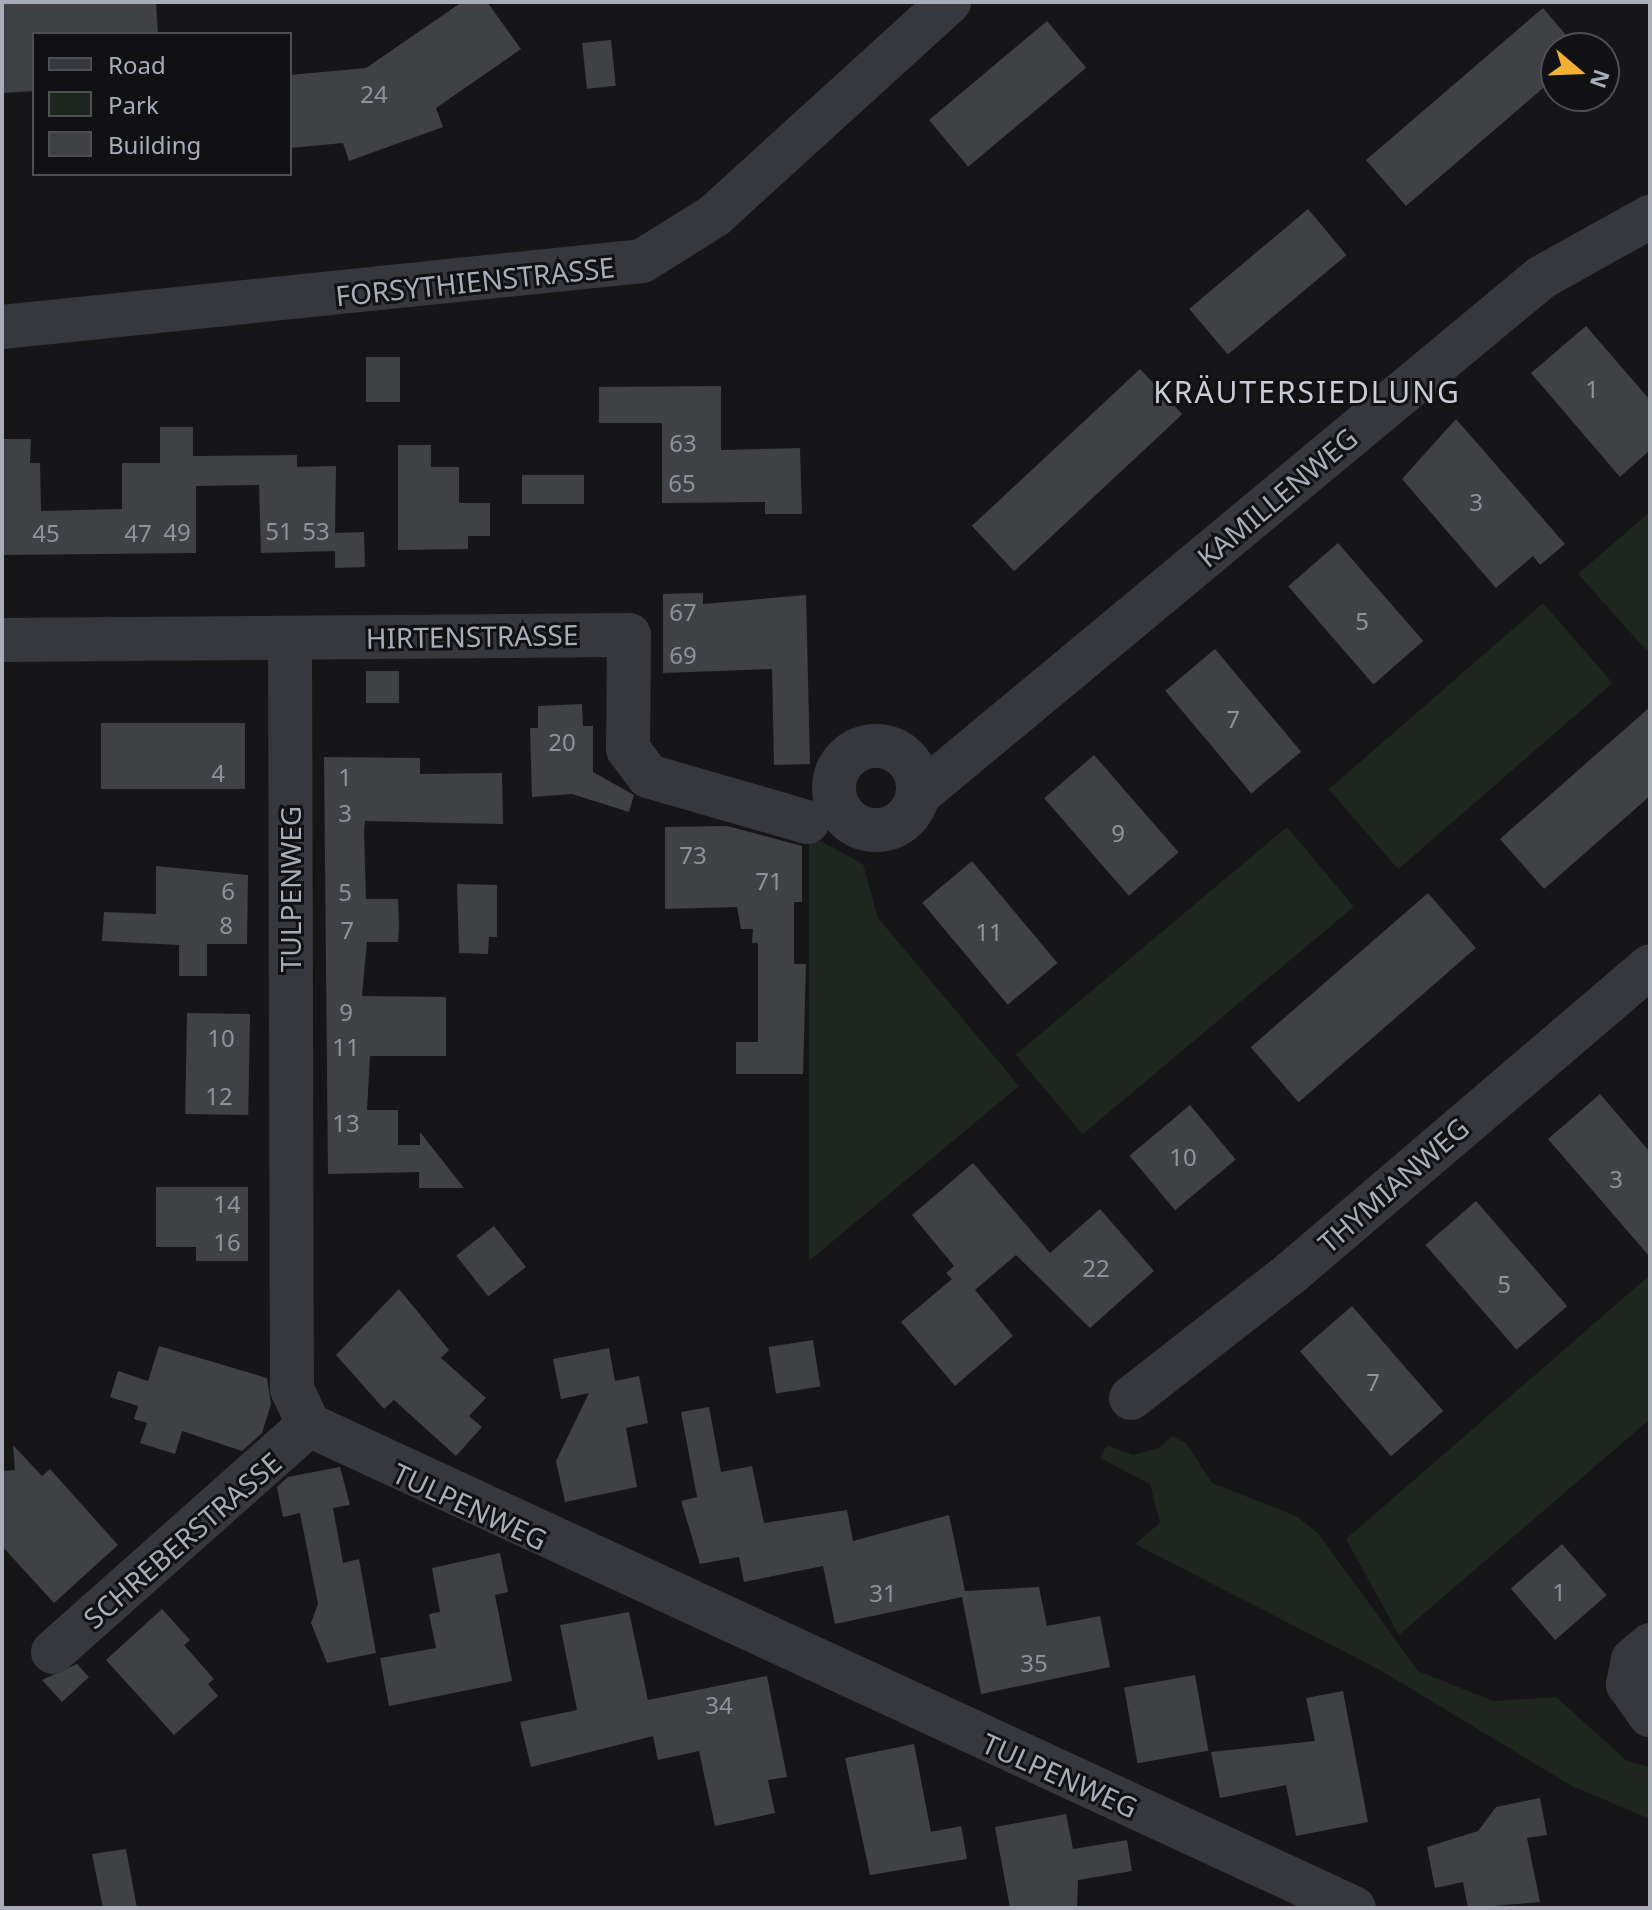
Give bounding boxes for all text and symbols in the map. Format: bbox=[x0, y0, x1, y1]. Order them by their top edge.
legend bbox=[32, 32, 292, 176]
north arrow bbox=[1540, 32, 1620, 112]
text: Road bbox=[108, 48, 166, 81]
text: N bbox=[1584, 66, 1618, 92]
house number: 24 bbox=[360, 80, 388, 108]
text: Park bbox=[108, 88, 159, 121]
text: Building bbox=[108, 128, 201, 161]
street label: FORSYTHIENSTRASSE bbox=[334, 250, 616, 312]
district label: KRÄUTERSIEDLUNG bbox=[1153, 374, 1461, 410]
house number: 1 bbox=[1585, 375, 1599, 403]
street label: KAMILLENWEG bbox=[1190, 420, 1364, 574]
house number: 63 bbox=[669, 429, 697, 457]
house number: 65 bbox=[668, 469, 696, 497]
house number: 3 bbox=[1469, 488, 1483, 516]
house number: 51 bbox=[265, 517, 293, 545]
house number: 53 bbox=[302, 517, 330, 545]
house number: 49 bbox=[163, 518, 191, 546]
house number: 45 bbox=[32, 519, 60, 547]
house number: 47 bbox=[124, 519, 152, 547]
house number: 67 bbox=[669, 598, 697, 626]
house number: 5 bbox=[1355, 607, 1369, 635]
street label: HIRTENSTRASSE bbox=[365, 617, 579, 655]
house number: 69 bbox=[669, 641, 697, 669]
house number: 7 bbox=[1226, 705, 1240, 733]
house number: 20 bbox=[548, 728, 576, 756]
house number: 4 bbox=[211, 759, 225, 787]
house number: 1 bbox=[338, 763, 352, 791]
house number: 3 bbox=[338, 799, 352, 827]
street label: TULPENWEG bbox=[273, 806, 307, 972]
house number: 9 bbox=[1111, 819, 1125, 847]
house number: 73 bbox=[679, 841, 707, 869]
house number: 71 bbox=[755, 867, 783, 895]
house number: 6 bbox=[221, 877, 235, 905]
house number: 5 bbox=[338, 878, 352, 906]
house number: 8 bbox=[219, 911, 233, 939]
house number: 7 bbox=[340, 916, 354, 944]
house number: 11 bbox=[975, 918, 1003, 946]
house number: 9 bbox=[339, 998, 353, 1026]
house number: 10 bbox=[207, 1024, 235, 1052]
house number: 11 bbox=[332, 1033, 360, 1061]
house number: 12 bbox=[205, 1082, 233, 1110]
house number: 13 bbox=[332, 1109, 360, 1137]
street label: THYMIANWEG bbox=[1311, 1111, 1475, 1259]
house number: 10 bbox=[1169, 1143, 1197, 1171]
house number: 3 bbox=[1609, 1165, 1623, 1193]
house number: 14 bbox=[213, 1190, 241, 1218]
house number: 16 bbox=[213, 1228, 241, 1256]
house number: 22 bbox=[1082, 1254, 1110, 1282]
house number: 5 bbox=[1497, 1270, 1511, 1298]
house number: 7 bbox=[1366, 1368, 1380, 1396]
street label: SCHREBERSTRASSE bbox=[76, 1445, 288, 1635]
street label: TULPENWEG bbox=[387, 1456, 553, 1556]
house number: 1 bbox=[1552, 1578, 1566, 1606]
house number: 31 bbox=[869, 1579, 897, 1607]
house number: 35 bbox=[1020, 1649, 1048, 1677]
house number: 34 bbox=[705, 1691, 733, 1719]
street label: TULPENWEG bbox=[977, 1726, 1143, 1824]

